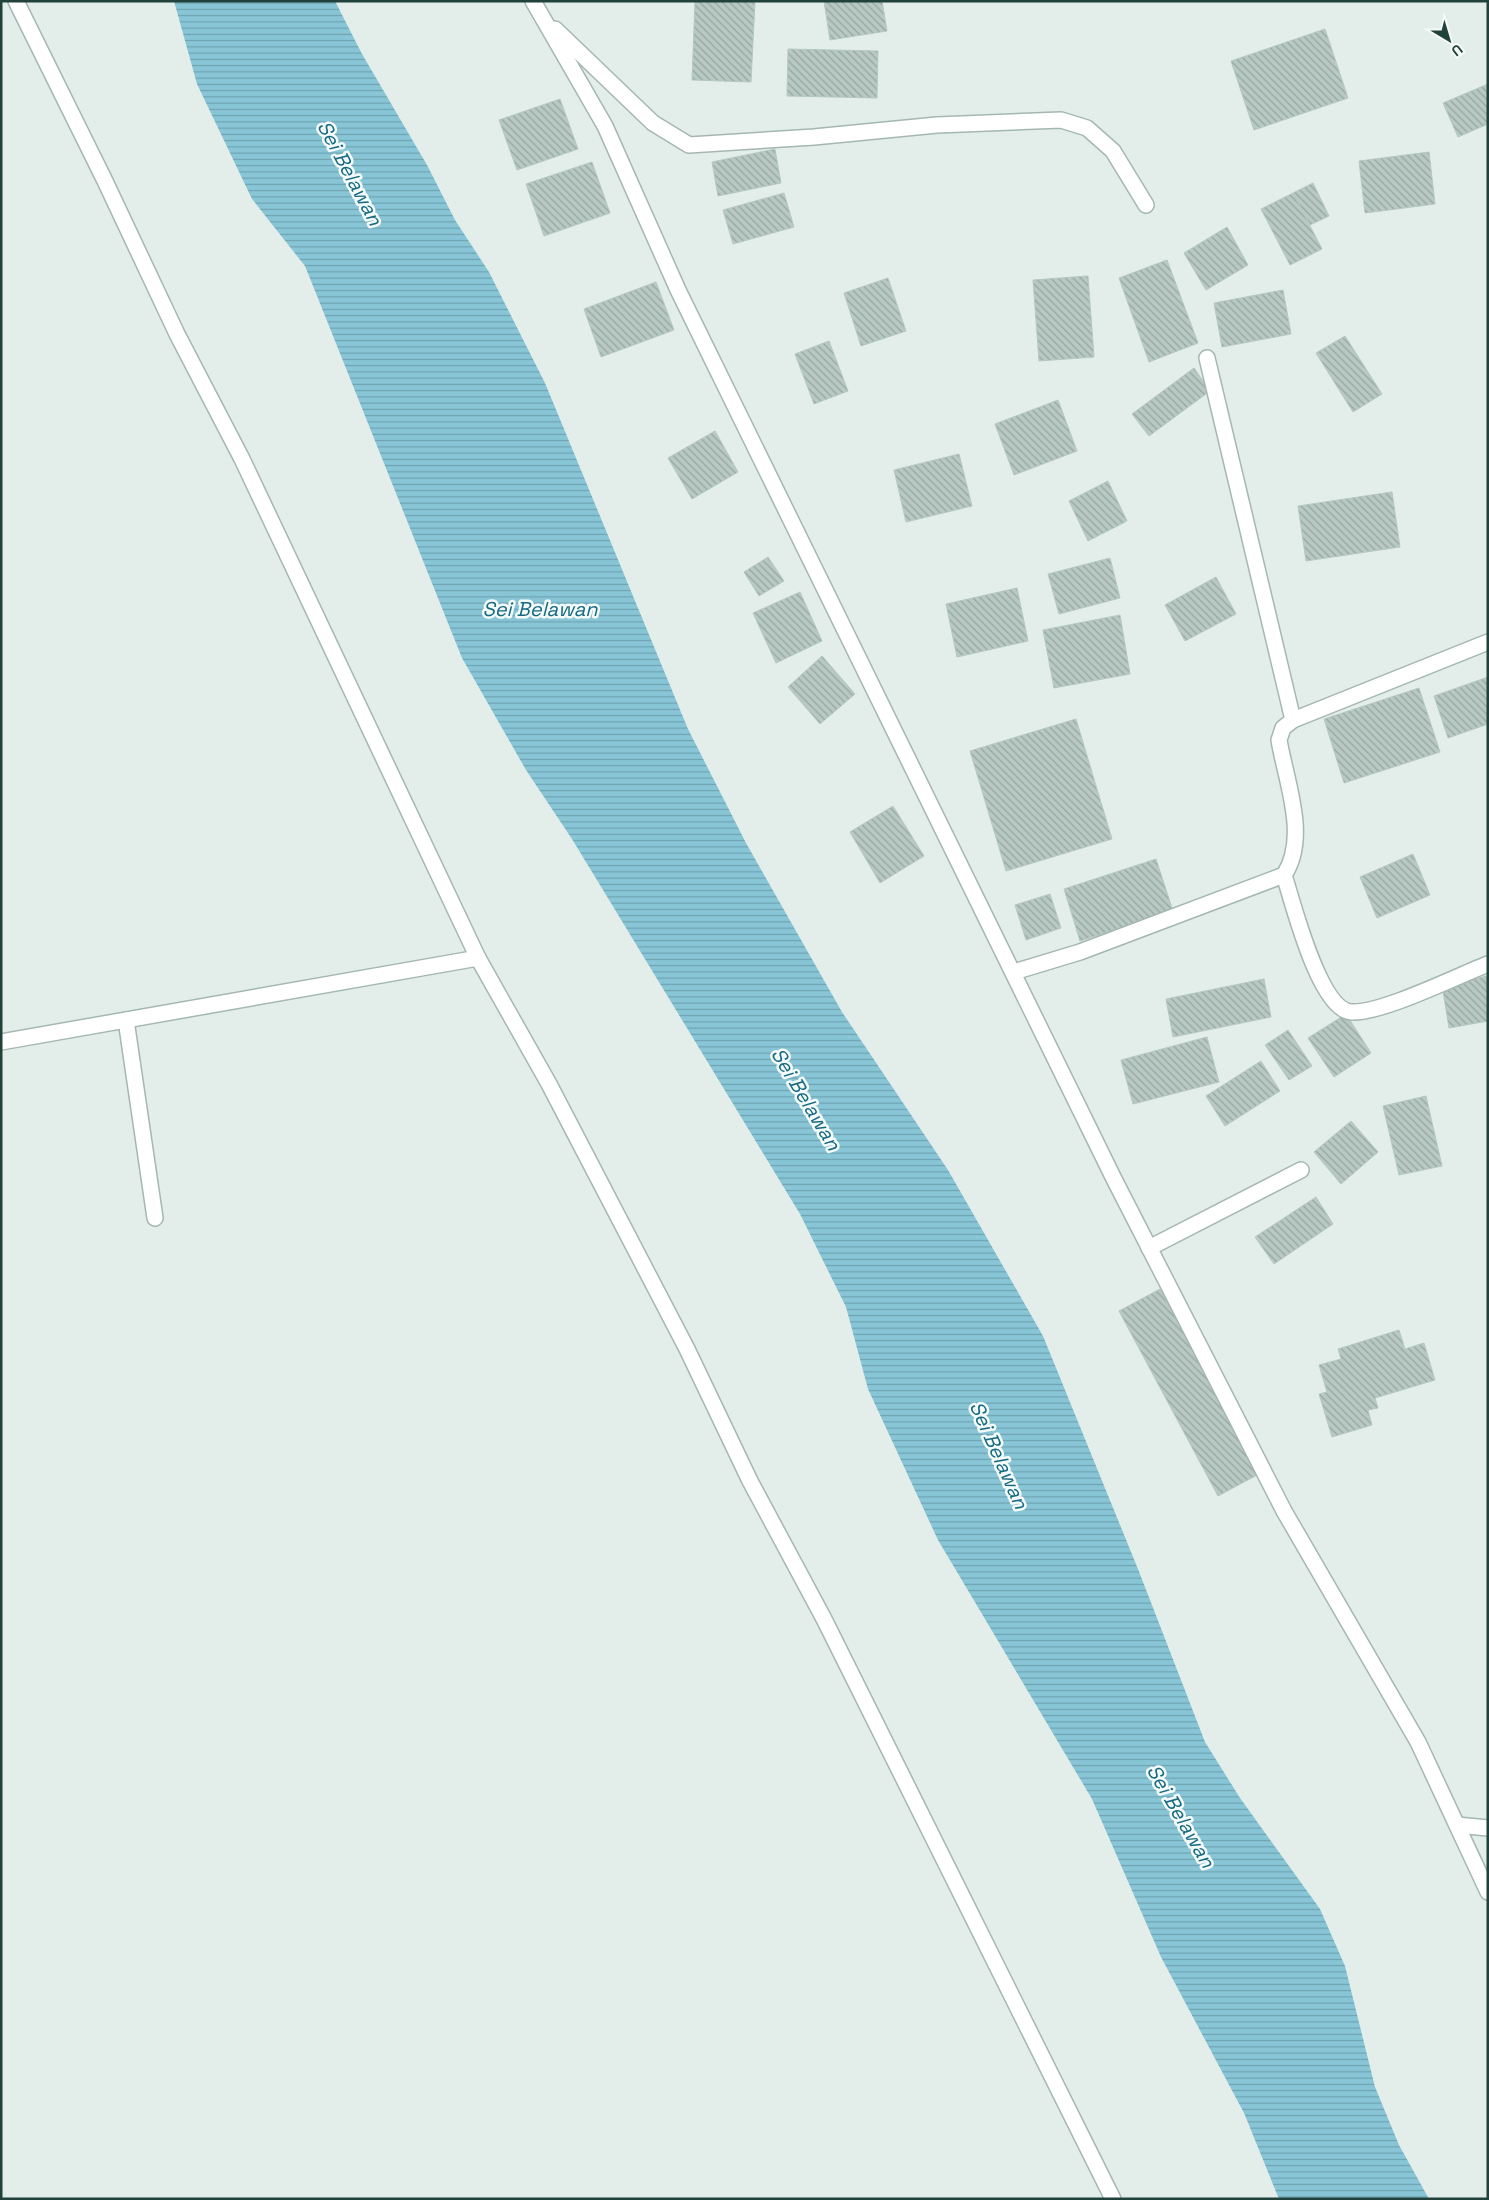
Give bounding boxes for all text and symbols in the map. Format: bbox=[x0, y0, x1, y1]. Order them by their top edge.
north arrow bbox=[1424, 15, 1474, 65]
text: U bbox=[1448, 40, 1466, 60]
water label: Sei Belawan bbox=[312, 116, 389, 231]
water label: Sei Belawan bbox=[482, 596, 598, 622]
water label: Sei Belawan bbox=[765, 1043, 847, 1156]
water label: Sei Belawan bbox=[964, 1397, 1035, 1513]
water label: Sei Belawan bbox=[1141, 1760, 1221, 1873]

